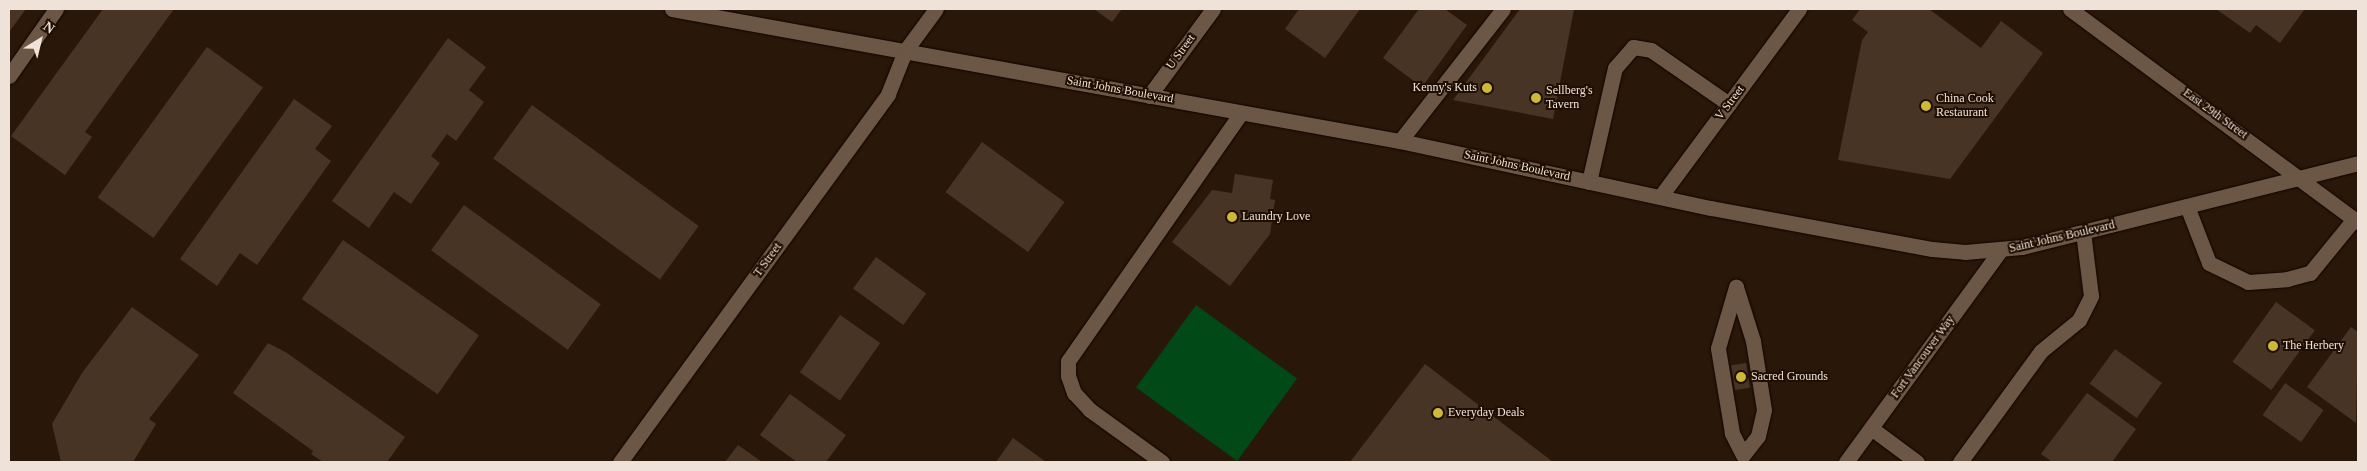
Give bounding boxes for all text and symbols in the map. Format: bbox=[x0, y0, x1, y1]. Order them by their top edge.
north arrow bbox=[15, 15, 65, 65]
text: N bbox=[41, 18, 58, 37]
street label: U Street bbox=[1164, 32, 1198, 72]
street label: Saint Johns Boulevard bbox=[1066, 74, 1174, 106]
place label: Kenny's Kuts bbox=[1413, 81, 1477, 95]
marker: Kenny's Kuts bbox=[1481, 82, 1493, 94]
street label: V Street bbox=[1712, 83, 1748, 123]
place label: Sellberg's Tavern bbox=[1546, 84, 1593, 112]
street label: East 29th Street bbox=[2180, 86, 2250, 142]
marker: Sellberg's Tavern bbox=[1530, 92, 1542, 104]
place label: China Cook Restaurant bbox=[1936, 92, 1994, 120]
marker: China Cook Restaurant bbox=[1920, 100, 1932, 112]
street label: Saint Johns Boulevard bbox=[1463, 148, 1571, 184]
place label: Laundry Love bbox=[1242, 210, 1310, 224]
marker: Laundry Love bbox=[1226, 211, 1238, 223]
street label: Saint Johns Boulevard bbox=[2008, 218, 2116, 256]
street label: T Street bbox=[751, 240, 785, 280]
street label: Fort Vancouver Way bbox=[1888, 313, 1958, 401]
place label: The Herbery bbox=[2283, 339, 2344, 353]
marker: The Herbery bbox=[2267, 340, 2279, 352]
place label: Sacred Grounds bbox=[1751, 370, 1828, 384]
marker: Sacred Grounds bbox=[1735, 371, 1747, 383]
place label: Everyday Deals bbox=[1448, 406, 1524, 420]
marker: Everyday Deals bbox=[1432, 407, 1444, 419]

